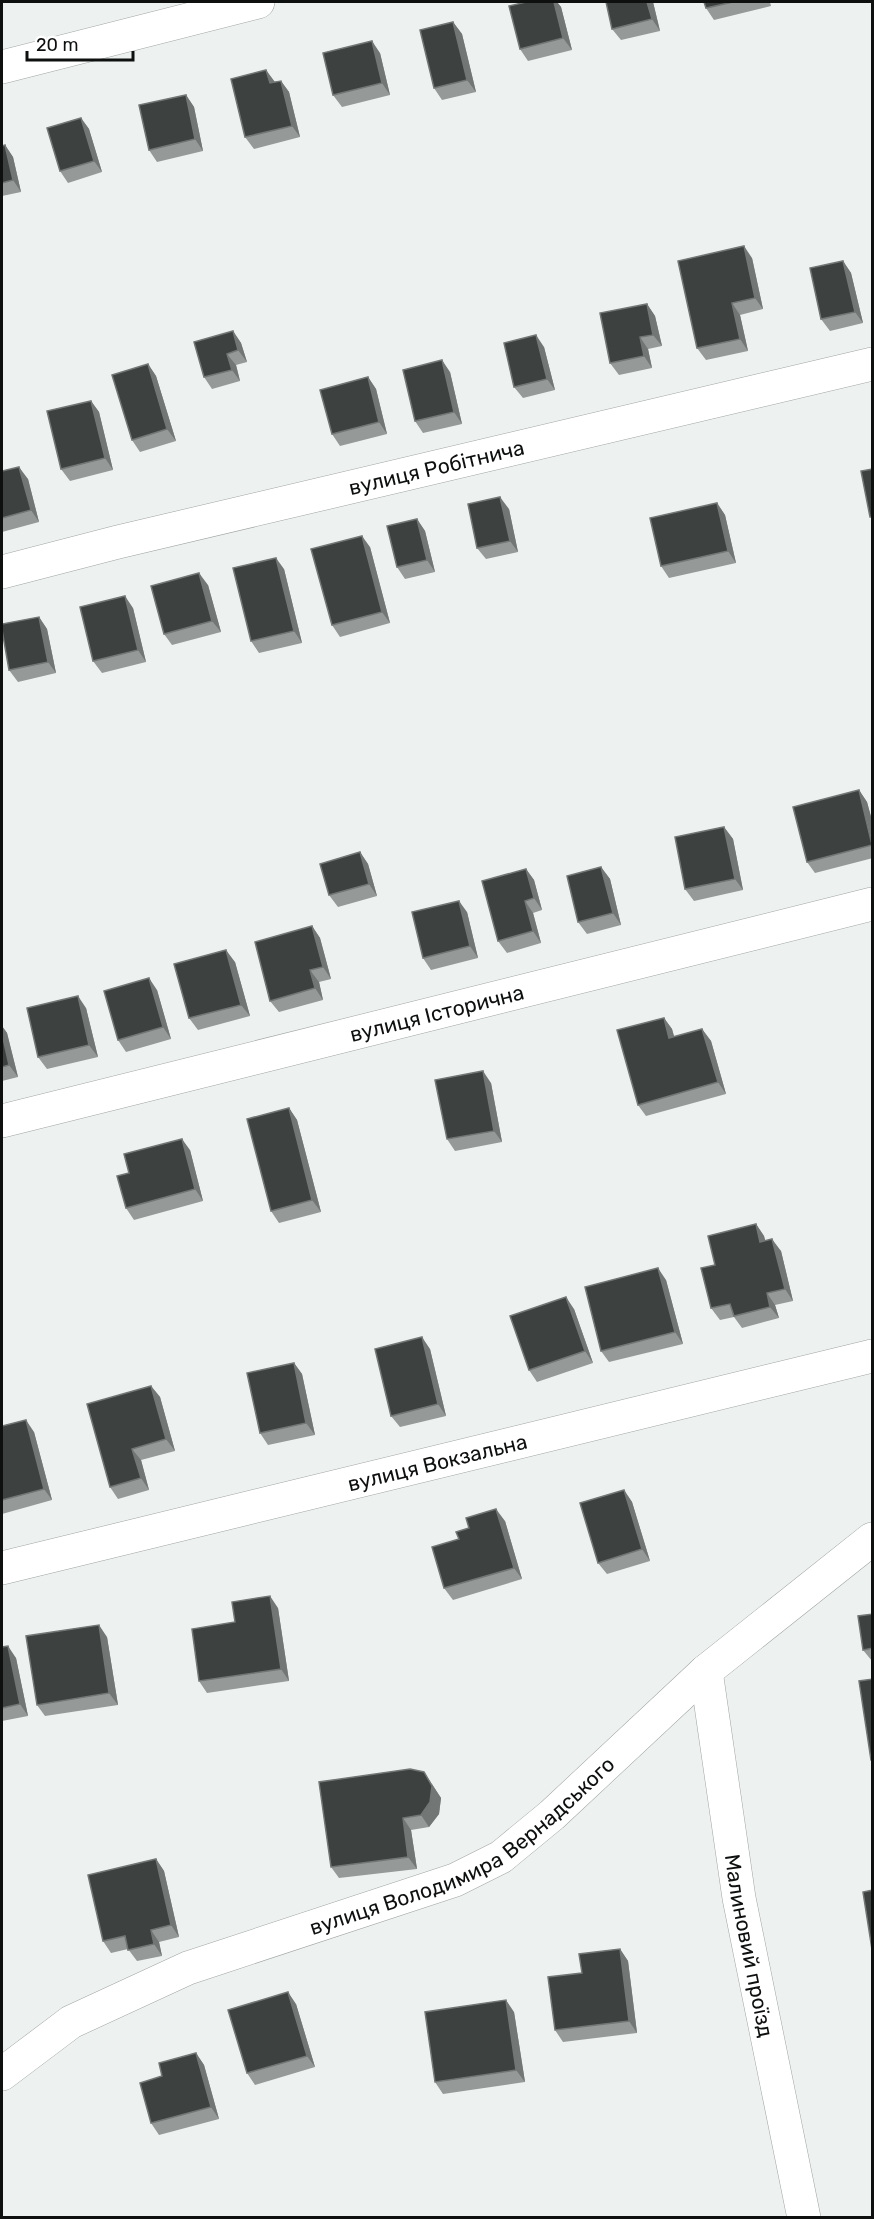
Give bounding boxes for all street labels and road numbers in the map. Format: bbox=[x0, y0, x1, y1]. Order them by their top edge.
street label: вулиця Робітнича bbox=[346, 434, 527, 500]
street label: вулиця Історична bbox=[347, 979, 526, 1046]
street label: вулиця Вокзальна bbox=[345, 1428, 530, 1496]
street label: вулиця Володимира Вернадського bbox=[306, 1751, 619, 1940]
street label: Малиновий проїзд bbox=[720, 1852, 779, 2039]

